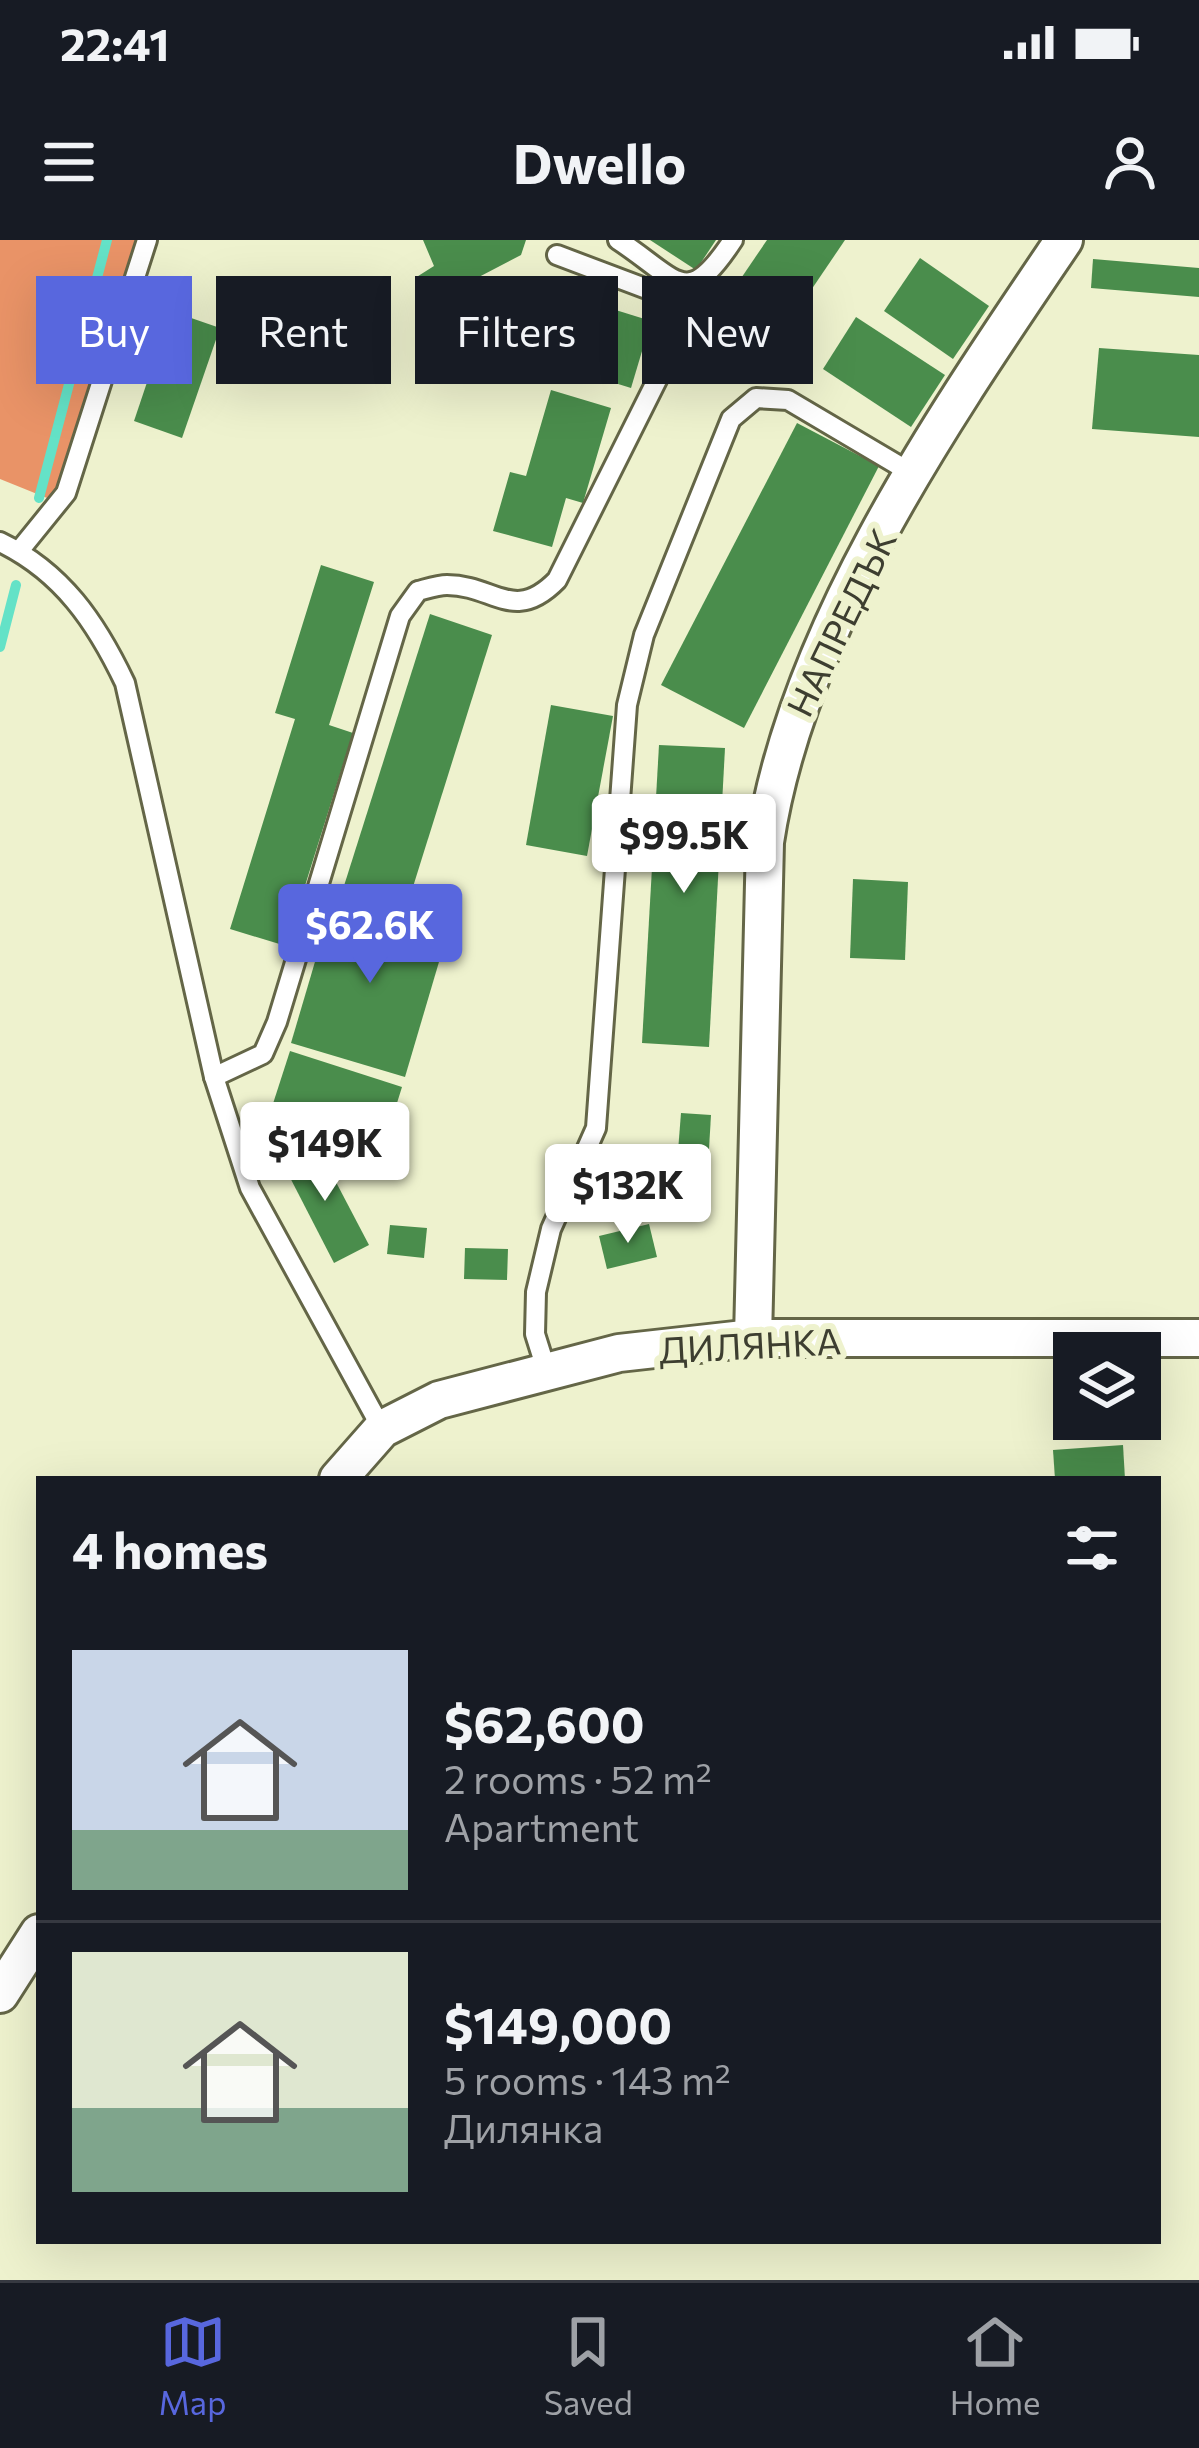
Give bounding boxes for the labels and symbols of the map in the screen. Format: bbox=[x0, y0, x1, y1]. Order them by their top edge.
street label: НАПРЕДЪК bbox=[776, 521, 904, 723]
pin: $99.5K bbox=[586, 794, 782, 896]
pin: $62.6K bbox=[272, 884, 468, 986]
pin: $149K bbox=[241, 1102, 409, 1204]
pin: $132K bbox=[544, 1144, 712, 1246]
street label: ДИЛЯНКА bbox=[658, 1317, 842, 1371]

